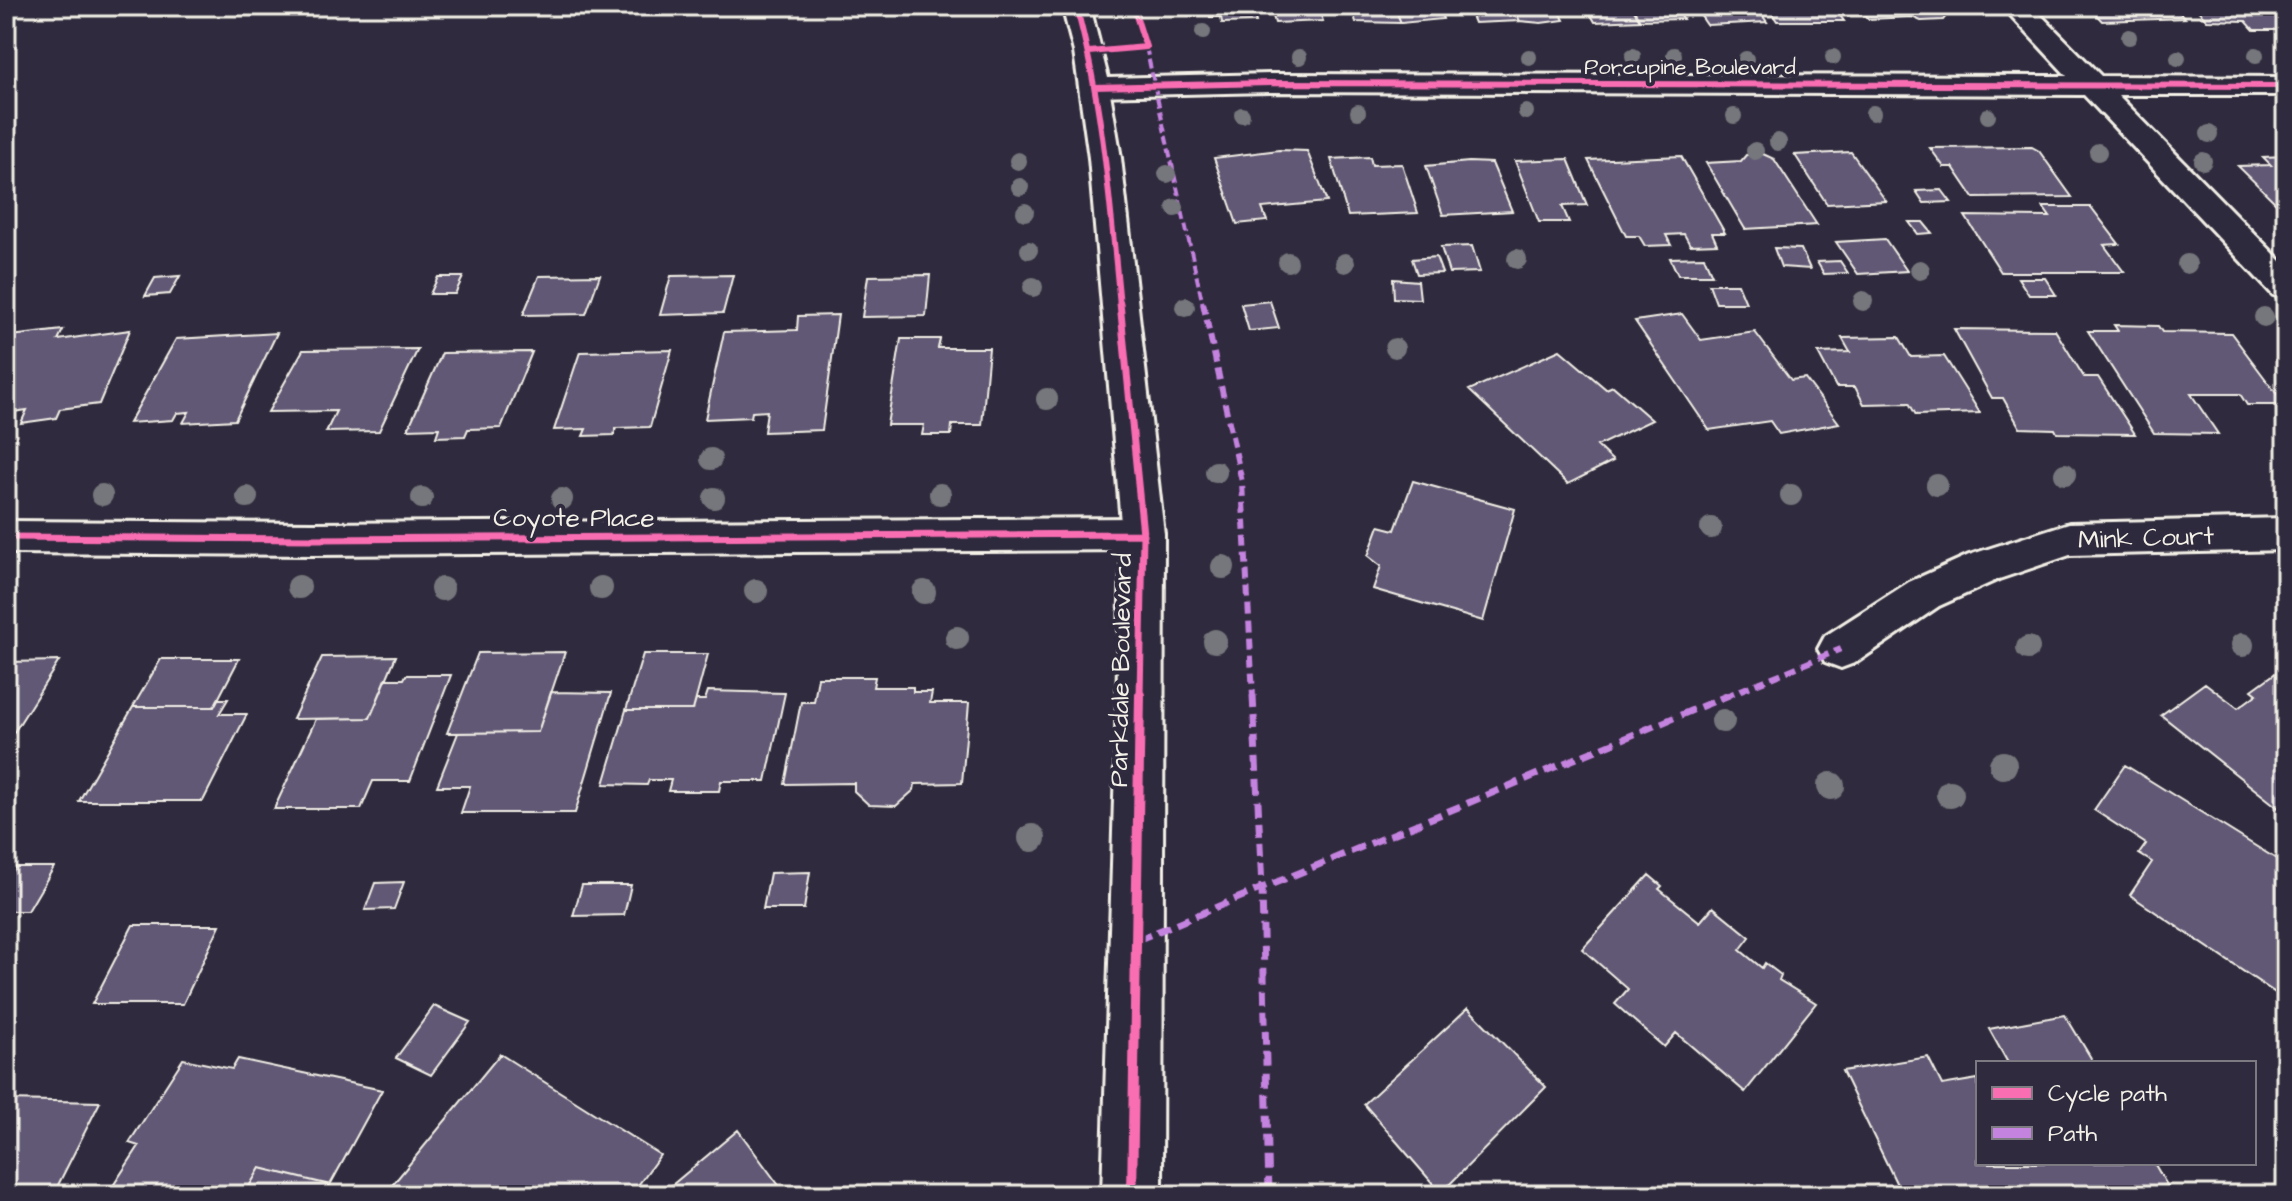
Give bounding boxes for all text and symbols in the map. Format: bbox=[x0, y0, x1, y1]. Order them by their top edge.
street label: Porcupine Boulevard bbox=[1584, 52, 1796, 83]
street label: Coyote Place bbox=[493, 500, 655, 538]
street label: Mink Court bbox=[2077, 518, 2215, 558]
street label: Parkdale Boulevard bbox=[1101, 553, 1141, 787]
legend bbox=[1976, 1061, 2256, 1165]
text: Cycle path bbox=[2048, 1077, 2167, 1112]
text: Path bbox=[2048, 1117, 2097, 1151]

